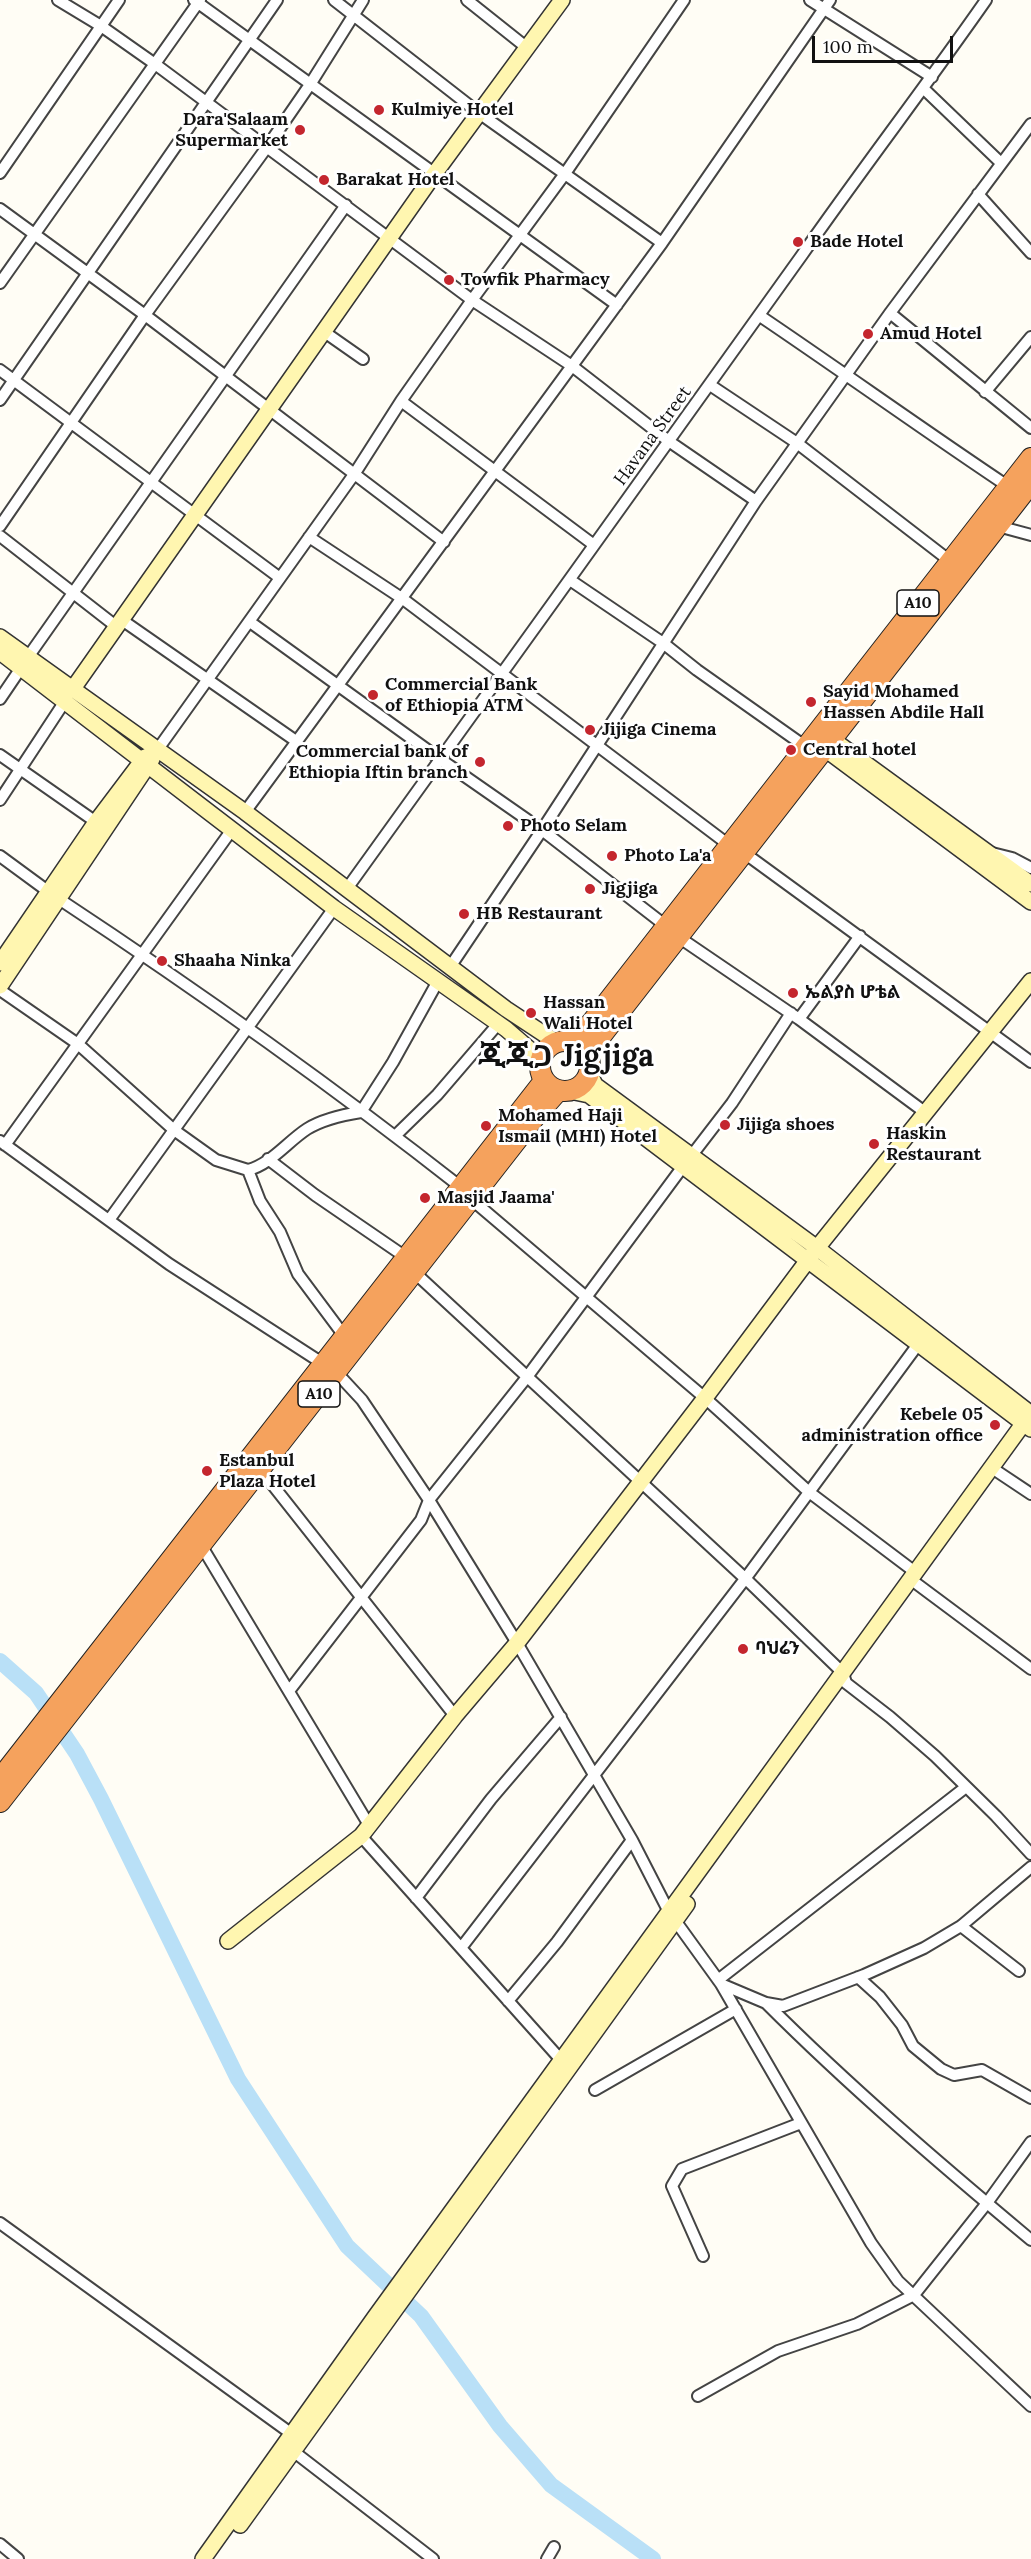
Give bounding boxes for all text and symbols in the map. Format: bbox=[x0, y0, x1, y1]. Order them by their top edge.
scale bar bbox=[815, 24, 956, 62]
text: 100 m bbox=[823, 35, 873, 58]
place label: Kulmiye Hotel bbox=[391, 99, 514, 121]
marker: Kulmiye Hotel bbox=[372, 103, 386, 117]
place label: Dara'Salaam Supermarket bbox=[175, 109, 288, 152]
marker: Dara'Salaam Supermarket bbox=[293, 123, 307, 137]
place label: Barakat Hotel bbox=[336, 169, 454, 191]
marker: Barakat Hotel bbox=[317, 173, 331, 187]
place label: Bade Hotel bbox=[810, 231, 903, 253]
marker: Bade Hotel bbox=[791, 235, 805, 249]
place label: Towfik Pharmacy bbox=[461, 269, 610, 291]
marker: Towfik Pharmacy bbox=[442, 273, 456, 287]
place label: Amud Hotel bbox=[880, 323, 982, 345]
marker: Amud Hotel bbox=[861, 327, 875, 341]
street label: Havana Street bbox=[610, 382, 696, 490]
road number: A10 bbox=[897, 590, 939, 616]
place label: Commercial Bank of Ethiopia ATM bbox=[385, 674, 537, 716]
place label: Sayid Mohamed Hassen Abdile Hall bbox=[823, 681, 984, 724]
marker: Commercial Bank of Ethiopia ATM bbox=[366, 688, 380, 702]
marker: Sayid Mohamed Hassen Abdile Hall bbox=[804, 695, 818, 709]
place label: Jijiga Cinema bbox=[602, 719, 716, 741]
marker: Jijiga Cinema bbox=[583, 723, 597, 737]
place label: Central hotel bbox=[803, 739, 916, 761]
place label: Commercial bank of Ethiopia Iftin branch bbox=[288, 741, 468, 783]
marker: Central hotel bbox=[784, 743, 798, 757]
marker: Commercial bank of Ethiopia Iftin branch bbox=[473, 755, 487, 769]
place label: Photo Selam bbox=[520, 815, 627, 837]
marker: Photo Selam bbox=[501, 819, 515, 833]
place label: Photo La'a bbox=[624, 845, 712, 867]
marker: Photo La'a bbox=[605, 849, 619, 863]
place label: Jigjiga bbox=[602, 878, 658, 900]
marker: Jigjiga bbox=[583, 882, 597, 896]
place label: HB Restaurant bbox=[476, 903, 602, 925]
marker: HB Restaurant bbox=[457, 907, 471, 921]
place label: Shaaha Ninka bbox=[174, 950, 291, 972]
marker: Shaaha Ninka bbox=[155, 954, 169, 968]
place label: ኤልያስ ሆቴል bbox=[805, 982, 900, 1004]
marker: ኤልያስ ሆቴል bbox=[786, 986, 800, 1000]
place label: Hassan Wali Hotel bbox=[543, 992, 633, 1034]
marker: Hassan Wali Hotel bbox=[524, 1006, 538, 1020]
district label: ጂጂጋ Jigjiga bbox=[478, 1039, 654, 1075]
place label: Mohamed Haji Ismail (MHI) Hotel bbox=[498, 1105, 657, 1148]
place label: Jijiga shoes bbox=[737, 1114, 835, 1136]
marker: Jijiga shoes bbox=[718, 1118, 732, 1132]
marker: Mohamed Haji Ismail (MHI) Hotel bbox=[479, 1119, 493, 1133]
place label: Haskin Restaurant bbox=[886, 1123, 981, 1166]
marker: Haskin Restaurant bbox=[867, 1137, 881, 1151]
place label: Masjid Jaama' bbox=[437, 1187, 555, 1209]
marker: Masjid Jaama' bbox=[418, 1191, 432, 1205]
road number: A10 bbox=[298, 1381, 340, 1407]
place label: Kebele 05 administration office bbox=[801, 1404, 983, 1446]
marker: Kebele 05 administration office bbox=[988, 1418, 1002, 1432]
place label: Estanbul Plaza Hotel bbox=[219, 1450, 316, 1492]
marker: Estanbul Plaza Hotel bbox=[200, 1464, 214, 1478]
place label: ባህሬን bbox=[755, 1638, 800, 1660]
marker: ባህሬን bbox=[736, 1642, 750, 1656]

